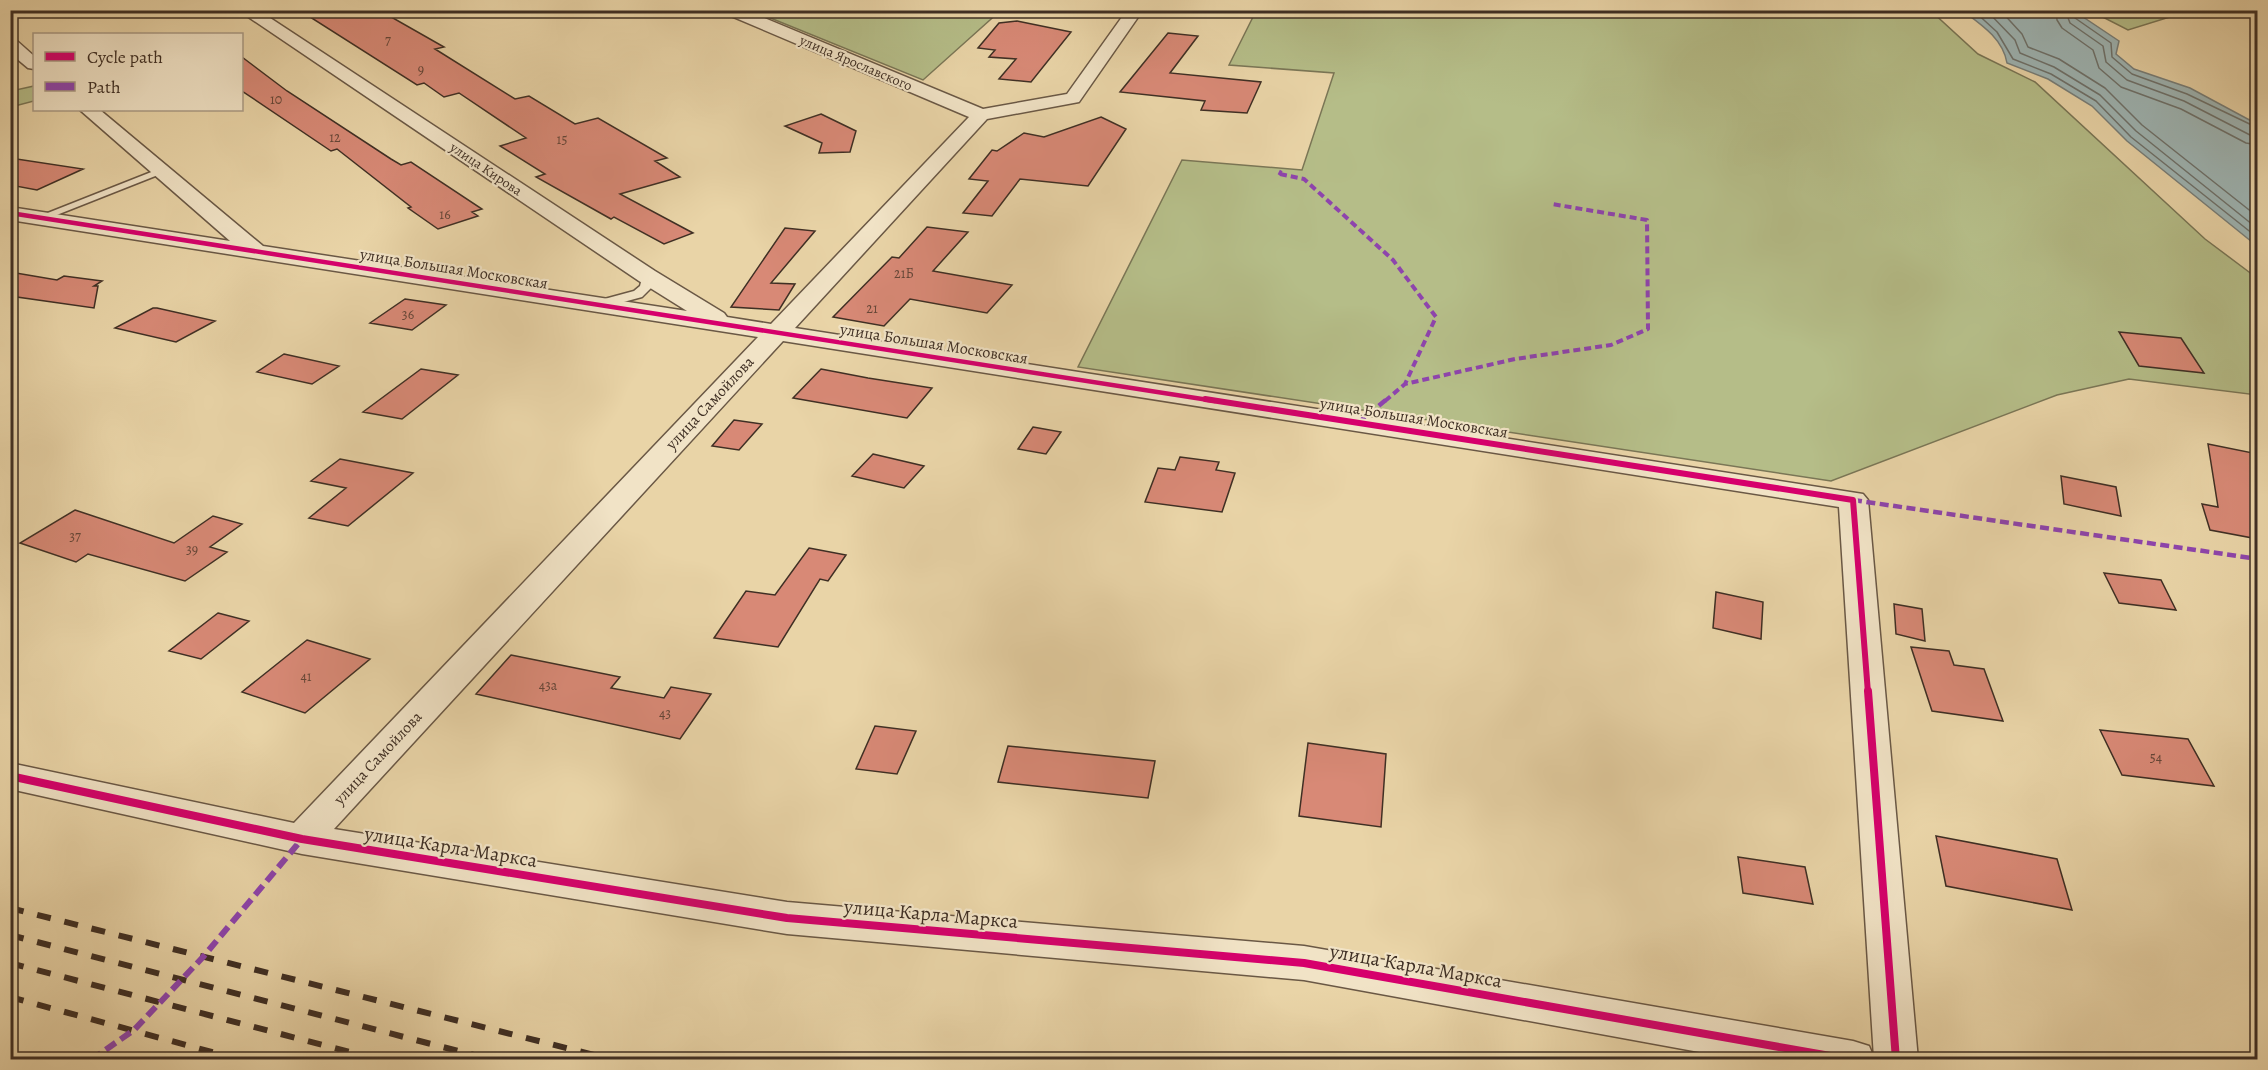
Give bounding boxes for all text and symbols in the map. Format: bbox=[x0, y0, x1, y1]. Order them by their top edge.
street label: улица Ярославского bbox=[796, 30, 915, 95]
house number: 7 bbox=[385, 31, 391, 50]
legend bbox=[33, 33, 243, 111]
text: Cycle path bbox=[87, 45, 163, 69]
house number: 9 bbox=[418, 60, 424, 79]
text: Path bbox=[87, 75, 121, 99]
house number: 10 bbox=[270, 90, 282, 109]
house number: 12 bbox=[329, 128, 341, 147]
house number: 15 bbox=[557, 130, 567, 149]
street label: улица Кирова bbox=[445, 137, 526, 200]
house number: 16 bbox=[439, 205, 451, 224]
street label: улица Большая Московская bbox=[358, 243, 550, 295]
house number: 21Б bbox=[894, 264, 914, 283]
house number: 21 bbox=[866, 299, 878, 318]
house number: 36 bbox=[402, 305, 414, 324]
street label: улица Большая Московская bbox=[838, 318, 1030, 370]
street label: улица Самойлова bbox=[660, 351, 760, 455]
street label: улица Большая Московская bbox=[1318, 392, 1510, 444]
house number: 37 bbox=[69, 527, 81, 546]
house number: 39 bbox=[186, 540, 198, 559]
house number: 41 bbox=[300, 667, 312, 686]
house number: 43а bbox=[539, 676, 558, 695]
house number: 43 bbox=[659, 704, 671, 723]
street label: улица Самойлова bbox=[328, 706, 428, 810]
house number: 54 bbox=[2150, 748, 2162, 767]
street label: улица Карла Маркса bbox=[362, 820, 540, 874]
street label: улица Карла Маркса bbox=[842, 893, 1020, 935]
street label: улица Карла Маркса bbox=[1327, 937, 1505, 995]

